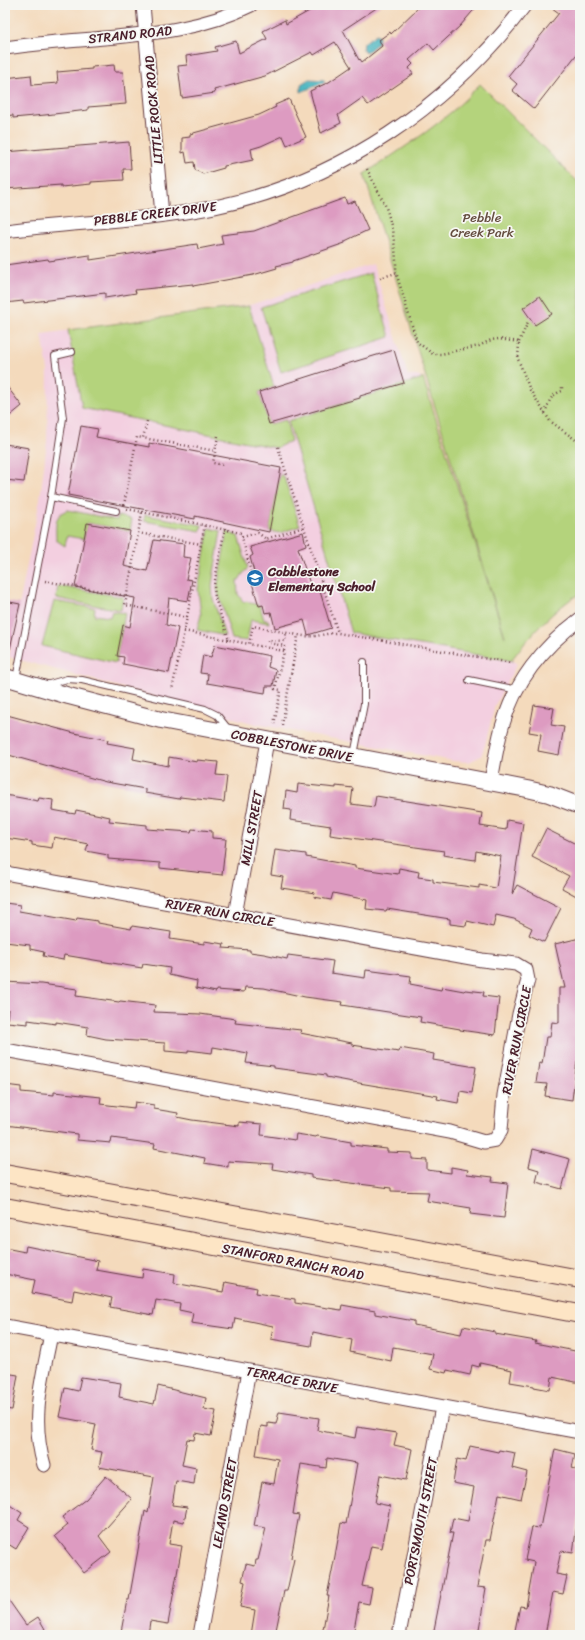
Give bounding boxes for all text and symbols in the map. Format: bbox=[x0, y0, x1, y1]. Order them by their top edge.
street label: STRAND ROAD bbox=[87, 19, 173, 50]
street label: LITTLE ROCK ROAD bbox=[137, 54, 170, 165]
street label: PEBBLE CREEK DRIVE bbox=[92, 194, 219, 232]
park label: Pebble Creek Park bbox=[450, 206, 514, 244]
place label: Cobblestone Elementary School bbox=[267, 560, 377, 598]
school or university icon: Cobblestone Elementary School bbox=[245, 568, 265, 588]
street label: COBBLESTONE DRIVE bbox=[229, 722, 355, 769]
street label: MILL STREET bbox=[234, 788, 270, 867]
street label: RIVER RUN CIRCLE bbox=[164, 892, 277, 933]
street label: RIVER RUN CIRCLE bbox=[495, 983, 538, 1096]
street label: STANFORD RANCH ROAD bbox=[220, 1236, 366, 1287]
street label: TERRACE DRIVE bbox=[244, 1359, 340, 1400]
street label: PORTSMOUTH STREET bbox=[397, 1454, 444, 1587]
street label: LELAND STREET bbox=[205, 1455, 244, 1550]

